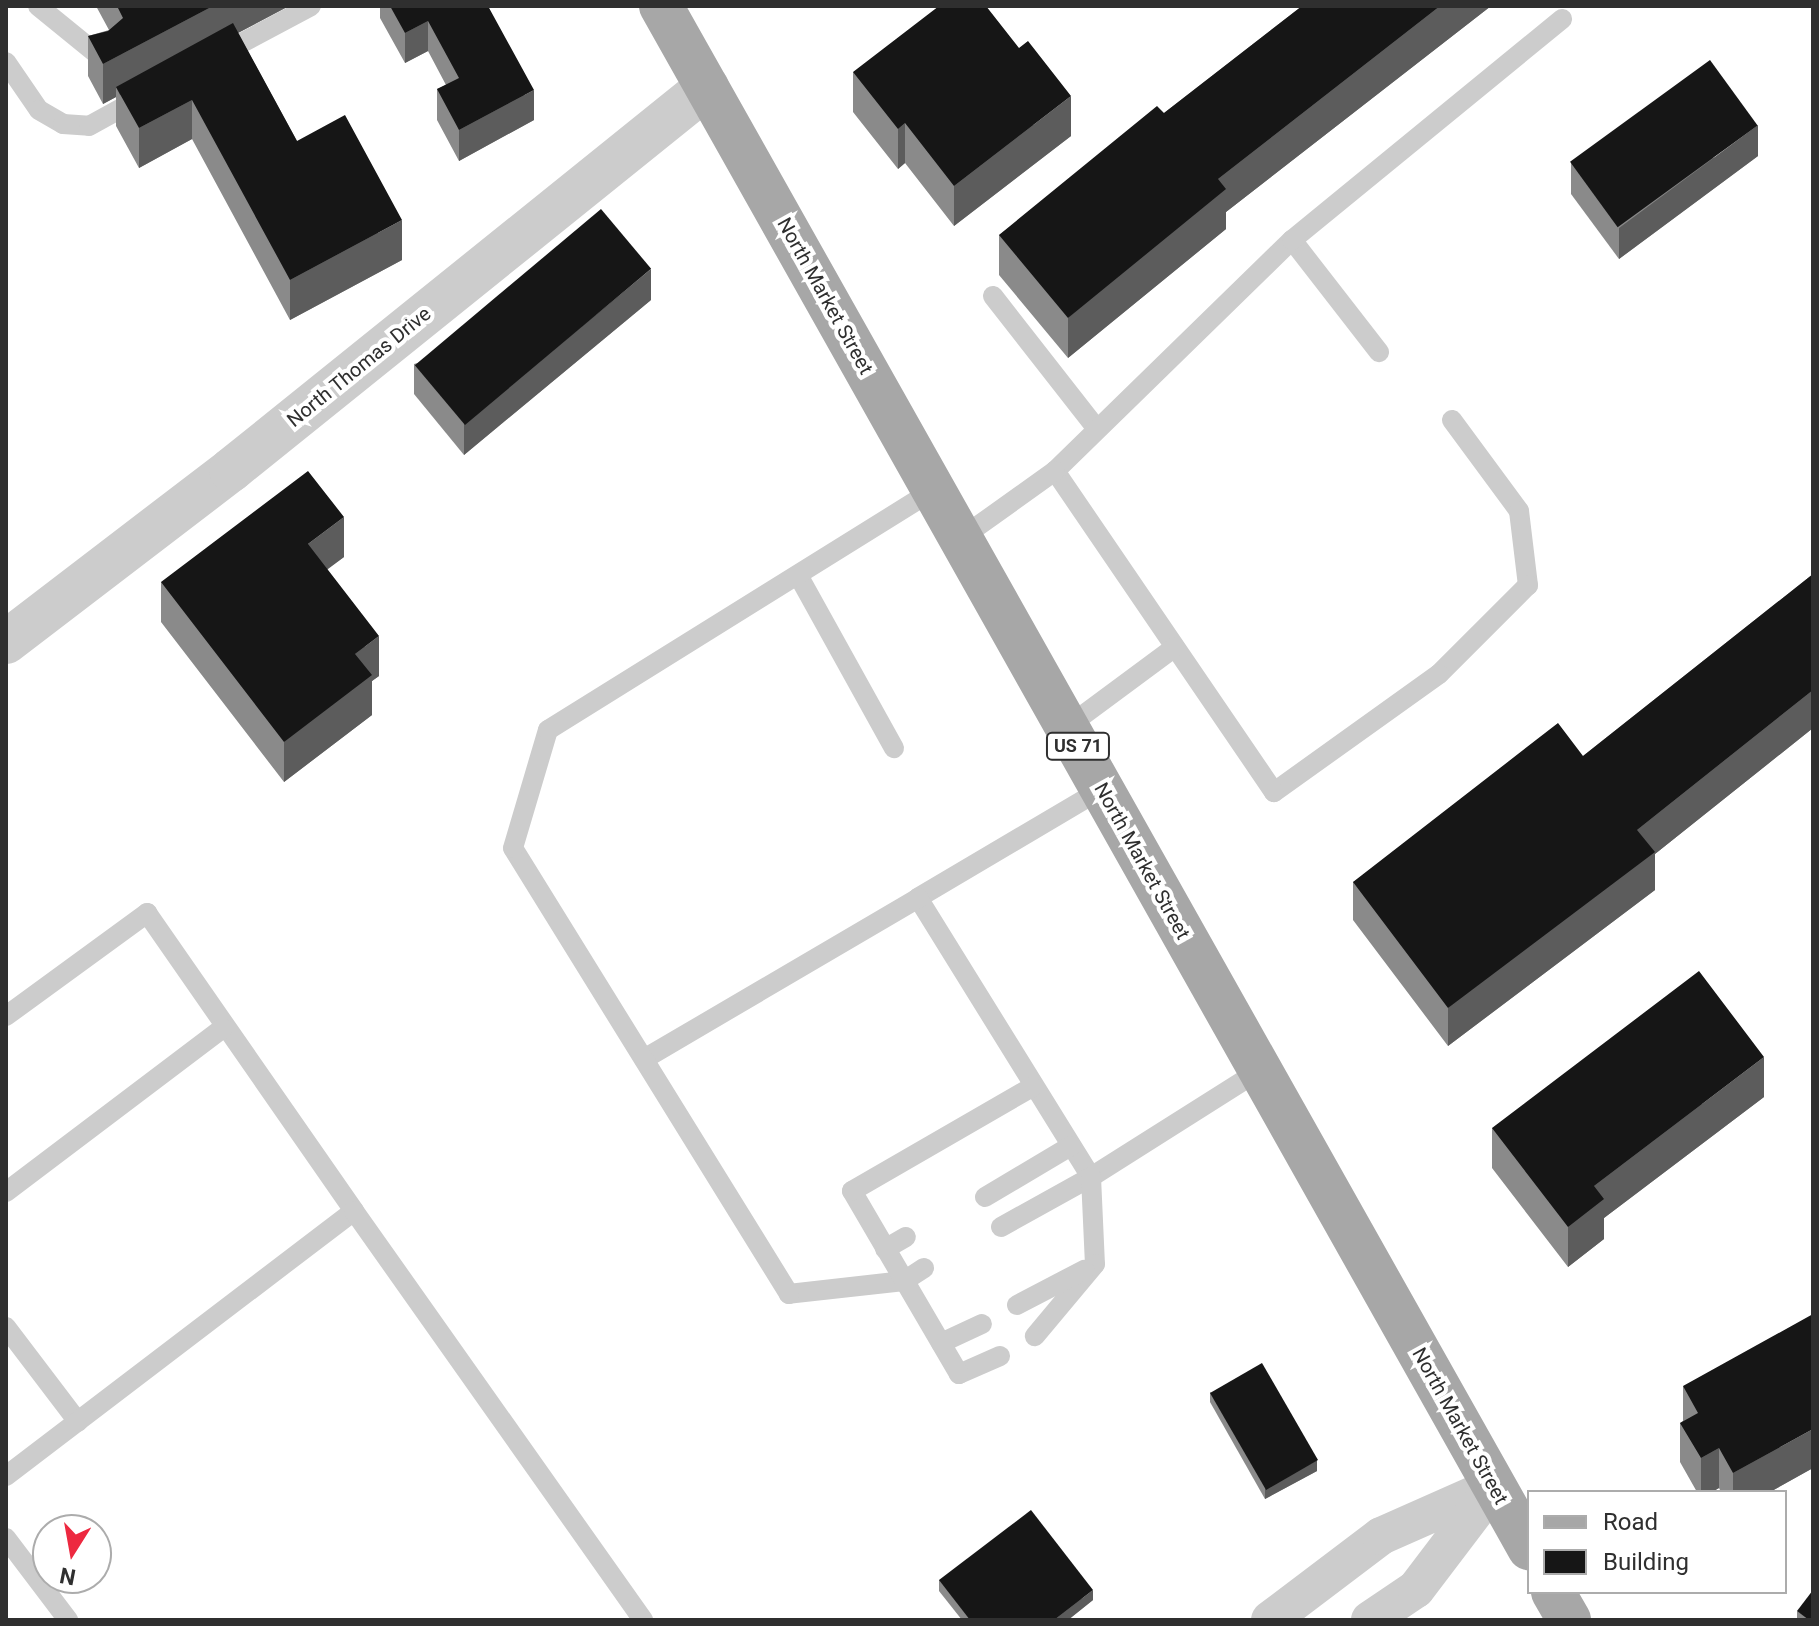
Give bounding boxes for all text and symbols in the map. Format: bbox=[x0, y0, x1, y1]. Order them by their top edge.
street label: North Market Street bbox=[772, 213, 878, 379]
street label: North Thomas Drive bbox=[282, 302, 436, 432]
road number: US 71 bbox=[1044, 732, 1112, 760]
street label: North Market Street bbox=[1089, 778, 1195, 944]
street label: North Market Street bbox=[1407, 1343, 1513, 1509]
legend bbox=[1527, 1490, 1787, 1594]
text: Road bbox=[1603, 1508, 1658, 1536]
north arrow bbox=[32, 1514, 112, 1594]
text: Building bbox=[1603, 1548, 1689, 1576]
text: N bbox=[58, 1562, 78, 1590]

